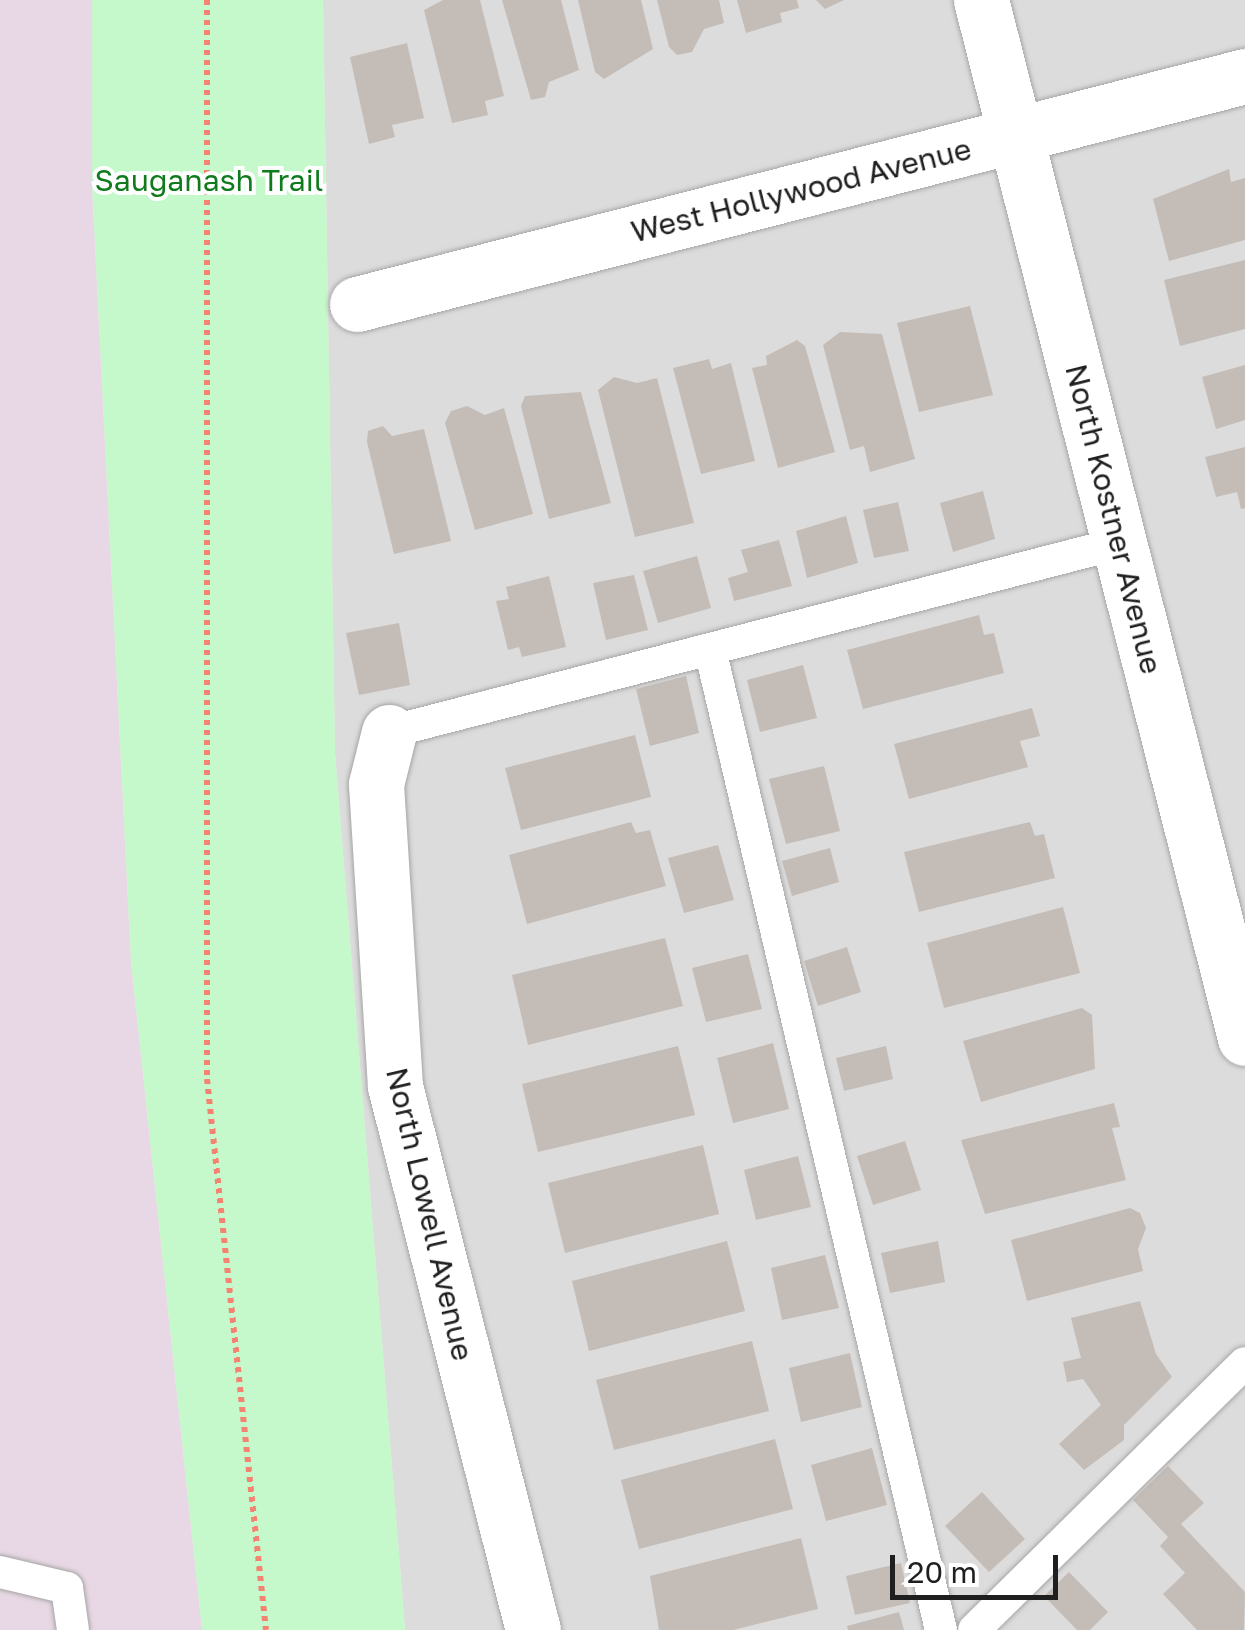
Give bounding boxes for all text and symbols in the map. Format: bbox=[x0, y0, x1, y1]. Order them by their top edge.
street label: West Hollywood Avenue bbox=[627, 130, 975, 250]
park label: Sauganash Trail bbox=[95, 162, 323, 198]
street label: North Kostner Avenue bbox=[1058, 360, 1170, 678]
street label: North Lowell Avenue bbox=[379, 1064, 481, 1364]
scale bar bbox=[895, 1535, 1062, 1597]
text: 20 m bbox=[907, 1554, 977, 1590]

